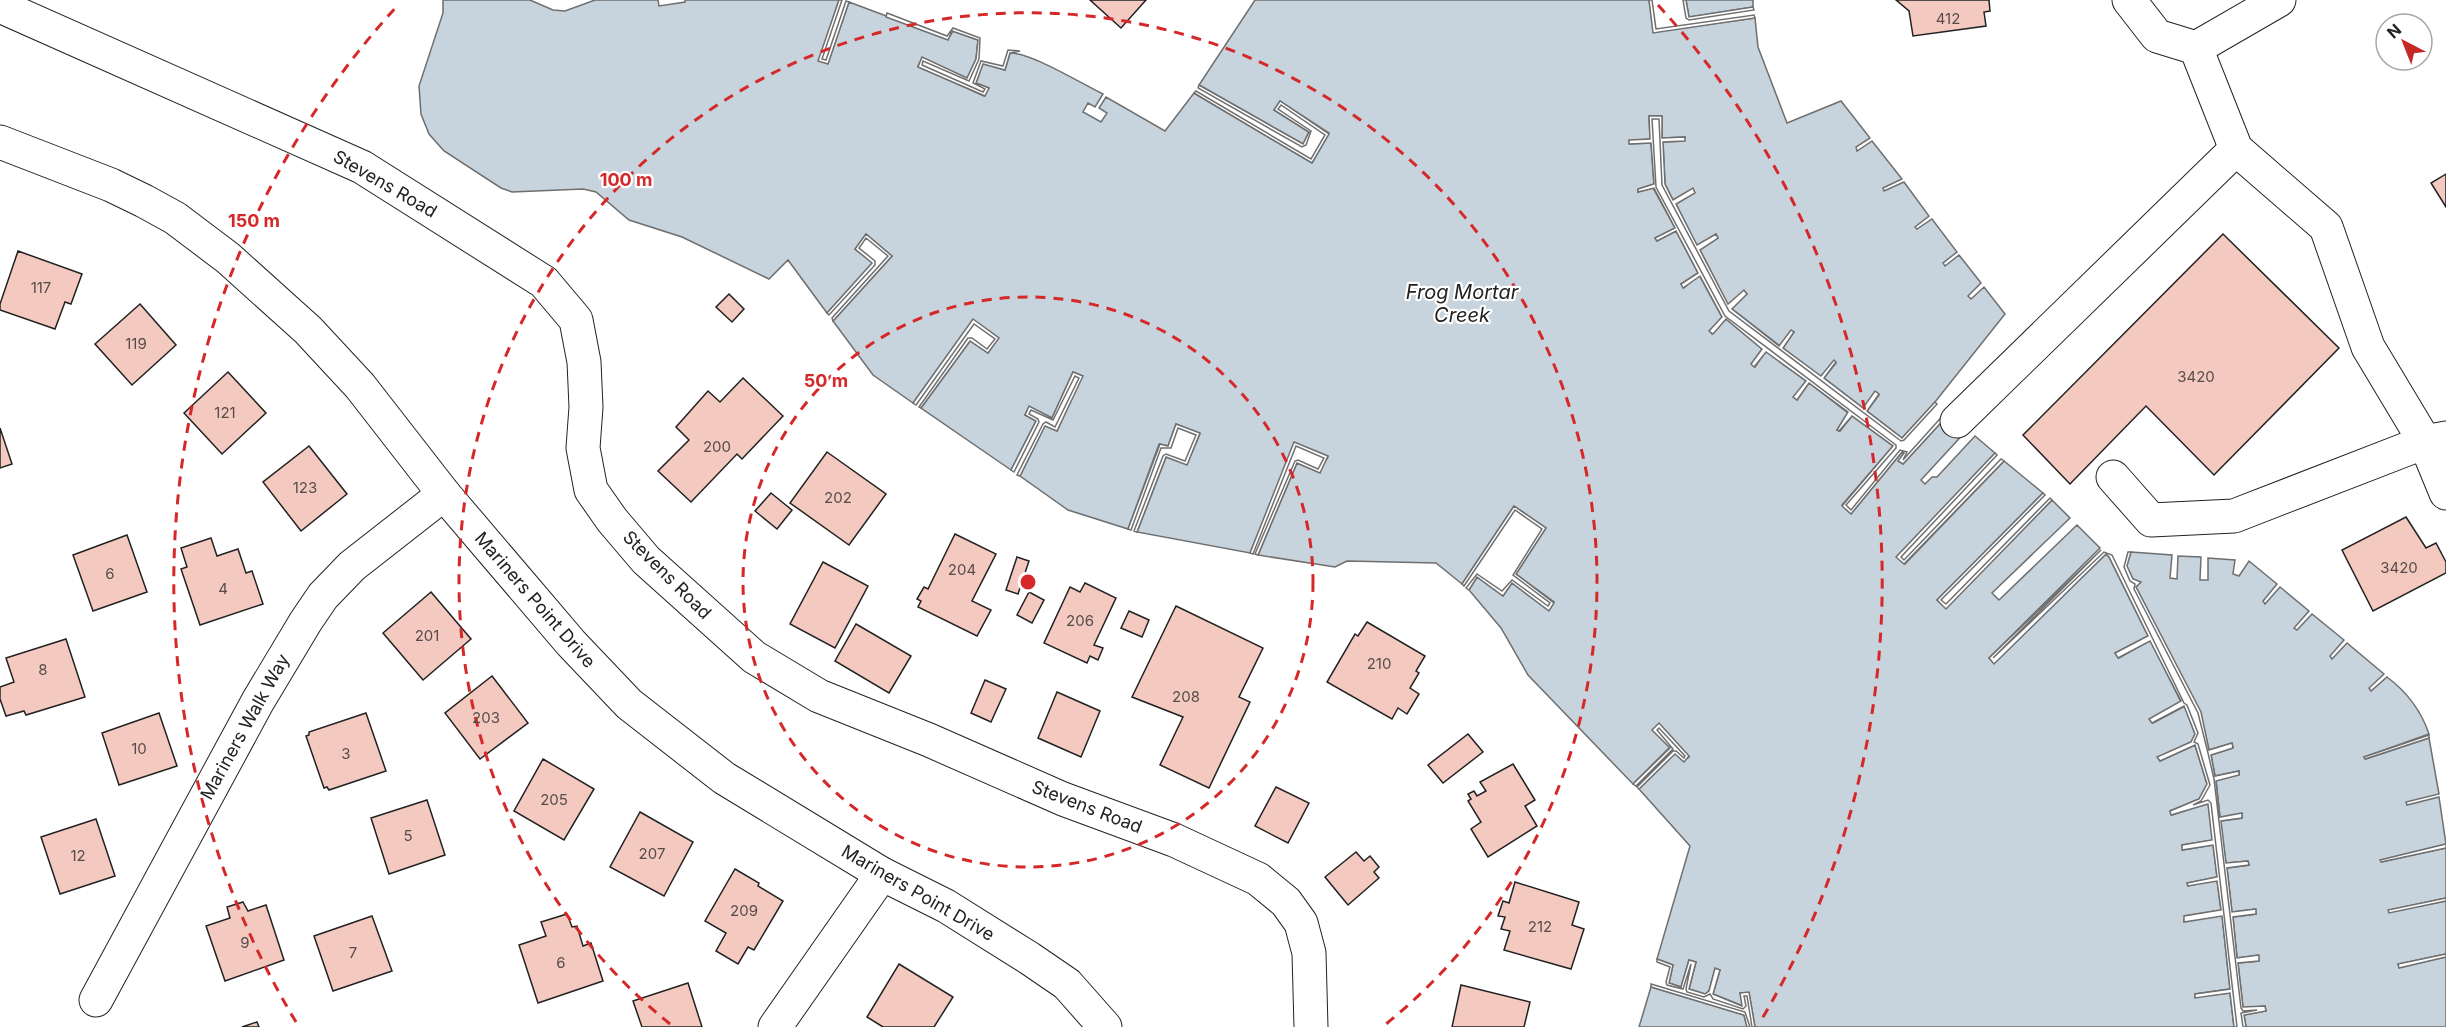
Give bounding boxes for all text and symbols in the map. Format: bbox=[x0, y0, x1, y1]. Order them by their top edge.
house number: 412 bbox=[1936, 9, 1960, 28]
north arrow bbox=[2374, 12, 2434, 72]
text: N bbox=[2383, 19, 2405, 42]
street label: Stevens Road bbox=[330, 145, 441, 222]
text: 100 m bbox=[600, 169, 652, 190]
text: 150 m bbox=[228, 210, 280, 231]
house number: 117 bbox=[31, 278, 51, 297]
water label: Frog Mortar Creek bbox=[1406, 280, 1519, 327]
house number: 119 bbox=[125, 334, 147, 353]
house number: 3420 bbox=[2177, 367, 2215, 386]
text: 50 m bbox=[804, 370, 848, 391]
house number: 121 bbox=[214, 403, 236, 422]
house number: 200 bbox=[703, 437, 731, 456]
house number: 123 bbox=[293, 478, 317, 497]
house number: 202 bbox=[824, 488, 852, 507]
street label: Stevens Road bbox=[619, 526, 716, 623]
street label: Mariners Point Drive bbox=[471, 527, 600, 672]
house number: 3420 bbox=[2380, 558, 2418, 577]
house number: 204 bbox=[948, 560, 976, 579]
house number: 6 bbox=[105, 564, 115, 583]
centre of rings bbox=[1018, 572, 1038, 592]
house number: 4 bbox=[218, 579, 228, 598]
house number: 206 bbox=[1066, 611, 1094, 630]
house number: 201 bbox=[415, 626, 439, 645]
street label: Mariners Walk Way bbox=[196, 650, 293, 803]
house number: 210 bbox=[1367, 654, 1391, 673]
house number: 8 bbox=[38, 660, 48, 679]
house number: 208 bbox=[1172, 687, 1200, 706]
house number: 203 bbox=[472, 708, 500, 727]
house number: 10 bbox=[131, 739, 147, 758]
house number: 3 bbox=[341, 744, 351, 763]
street label: Stevens Road bbox=[1029, 776, 1145, 837]
house number: 205 bbox=[540, 790, 568, 809]
house number: 5 bbox=[403, 826, 413, 845]
street label: Mariners Point Drive bbox=[838, 840, 998, 945]
house number: 207 bbox=[639, 844, 665, 863]
house number: 12 bbox=[70, 846, 86, 865]
house number: 209 bbox=[730, 901, 758, 920]
house number: 212 bbox=[1528, 917, 1552, 936]
house number: 9 bbox=[240, 933, 250, 952]
house number: 7 bbox=[349, 943, 357, 962]
house number: 6 bbox=[556, 953, 566, 972]

